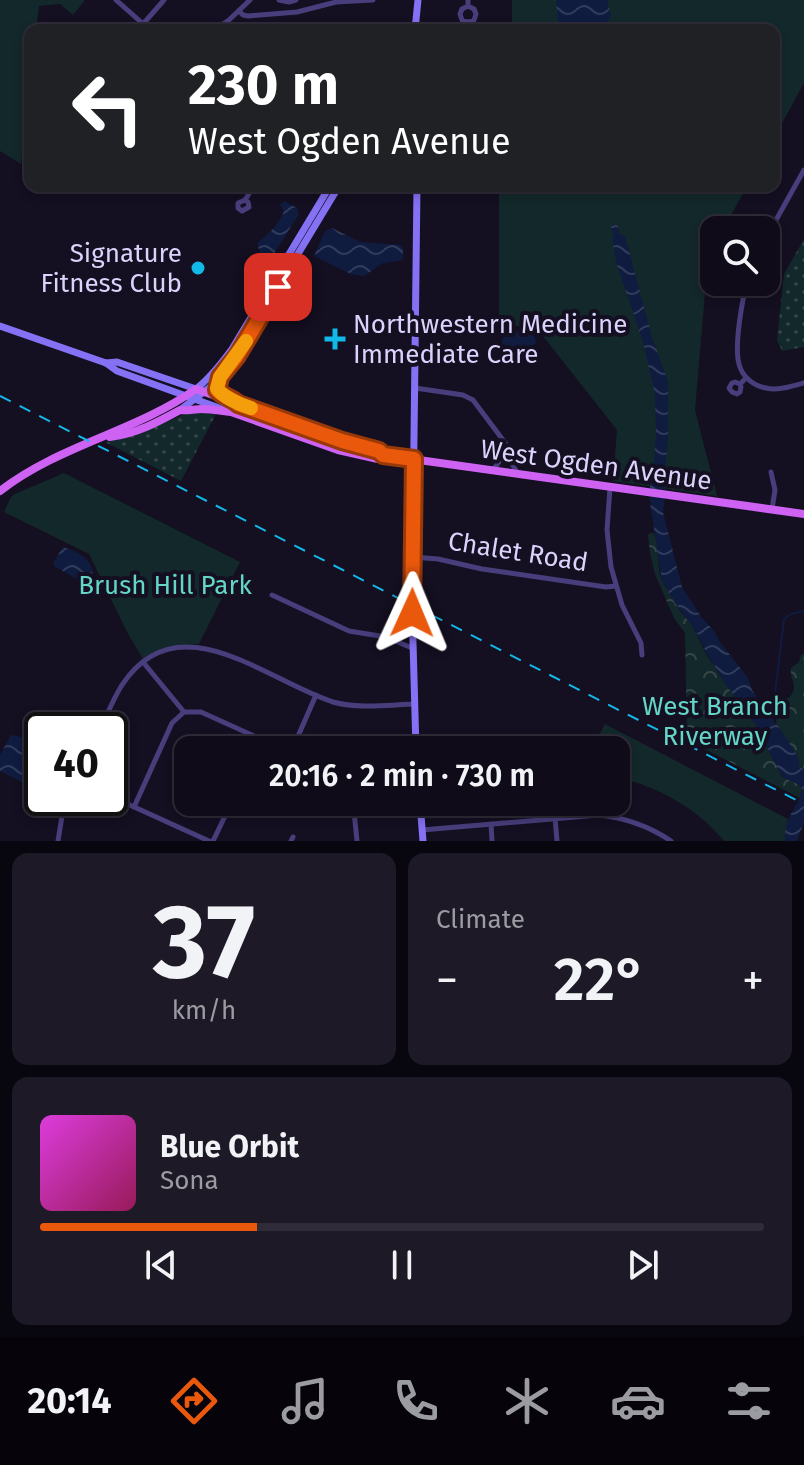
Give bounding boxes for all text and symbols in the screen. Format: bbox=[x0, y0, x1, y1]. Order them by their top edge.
text: 230 m bbox=[188, 52, 339, 119]
icon: left bbox=[56, 56, 160, 160]
text: West Ogden Avenue bbox=[188, 120, 511, 164]
map controls bbox=[700, 216, 780, 296]
button: search bbox=[700, 216, 780, 296]
place label: Signature Fitness Club bbox=[41, 238, 182, 299]
pin bbox=[244, 253, 312, 321]
marker: Signature Fitness Club bbox=[189, 259, 207, 277]
icon: arrive bbox=[256, 265, 300, 309]
place label: Northwestern Medicine Immediate Care bbox=[353, 309, 627, 370]
marker: Northwestern Medicine Immediate Care bbox=[324, 328, 346, 350]
street label: West Ogden Avenue bbox=[478, 433, 714, 497]
street label: Chalet Road bbox=[446, 526, 590, 578]
park label: Brush Hill Park bbox=[78, 570, 252, 601]
position arrow bbox=[370, 571, 454, 655]
park label: West Branch Riverway bbox=[642, 691, 788, 752]
speed limit sign: 40 bbox=[24, 712, 128, 816]
text: 20:16 · 2 min · 730 m bbox=[269, 758, 535, 794]
text: 37 bbox=[153, 880, 255, 1005]
text: Climate bbox=[436, 904, 525, 935]
text: 22° bbox=[554, 944, 646, 1016]
text: − bbox=[436, 954, 458, 1007]
text: + bbox=[742, 954, 764, 1007]
text: km/h bbox=[172, 995, 236, 1026]
text: Blue Orbit bbox=[160, 1129, 299, 1165]
text: Sona bbox=[160, 1165, 219, 1196]
icon: previous bbox=[139, 1243, 183, 1287]
icon: pause bbox=[380, 1243, 424, 1287]
icon: next bbox=[621, 1243, 665, 1287]
icon: directions bbox=[166, 1373, 222, 1429]
icon: music bbox=[277, 1373, 333, 1429]
icon: phone bbox=[388, 1373, 444, 1429]
icon: climate bbox=[499, 1373, 555, 1429]
icon: car bbox=[610, 1373, 666, 1429]
icon: filters bbox=[721, 1373, 777, 1429]
text: 20:14 bbox=[27, 1379, 112, 1423]

